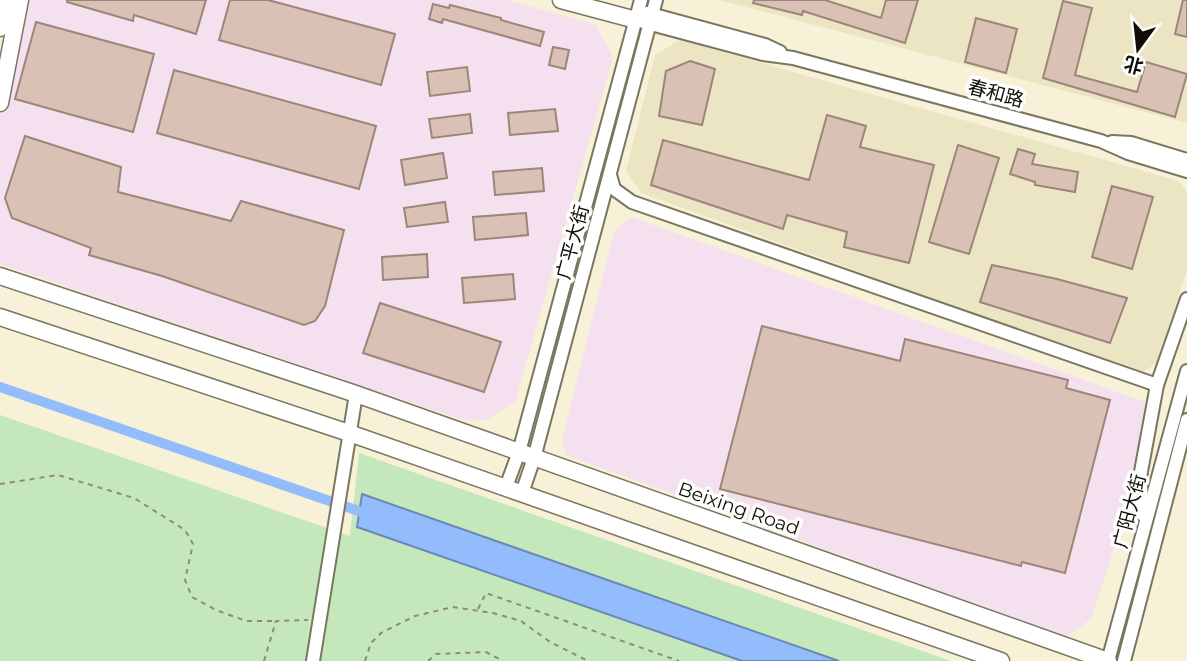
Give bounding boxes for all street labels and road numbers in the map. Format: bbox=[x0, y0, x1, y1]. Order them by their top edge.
street label: 春和路 bbox=[965, 75, 1026, 112]
street label: 广平大街 bbox=[552, 202, 593, 282]
street label: 广阳大街 bbox=[1109, 471, 1150, 551]
street label: Beixing Road bbox=[675, 477, 802, 540]

